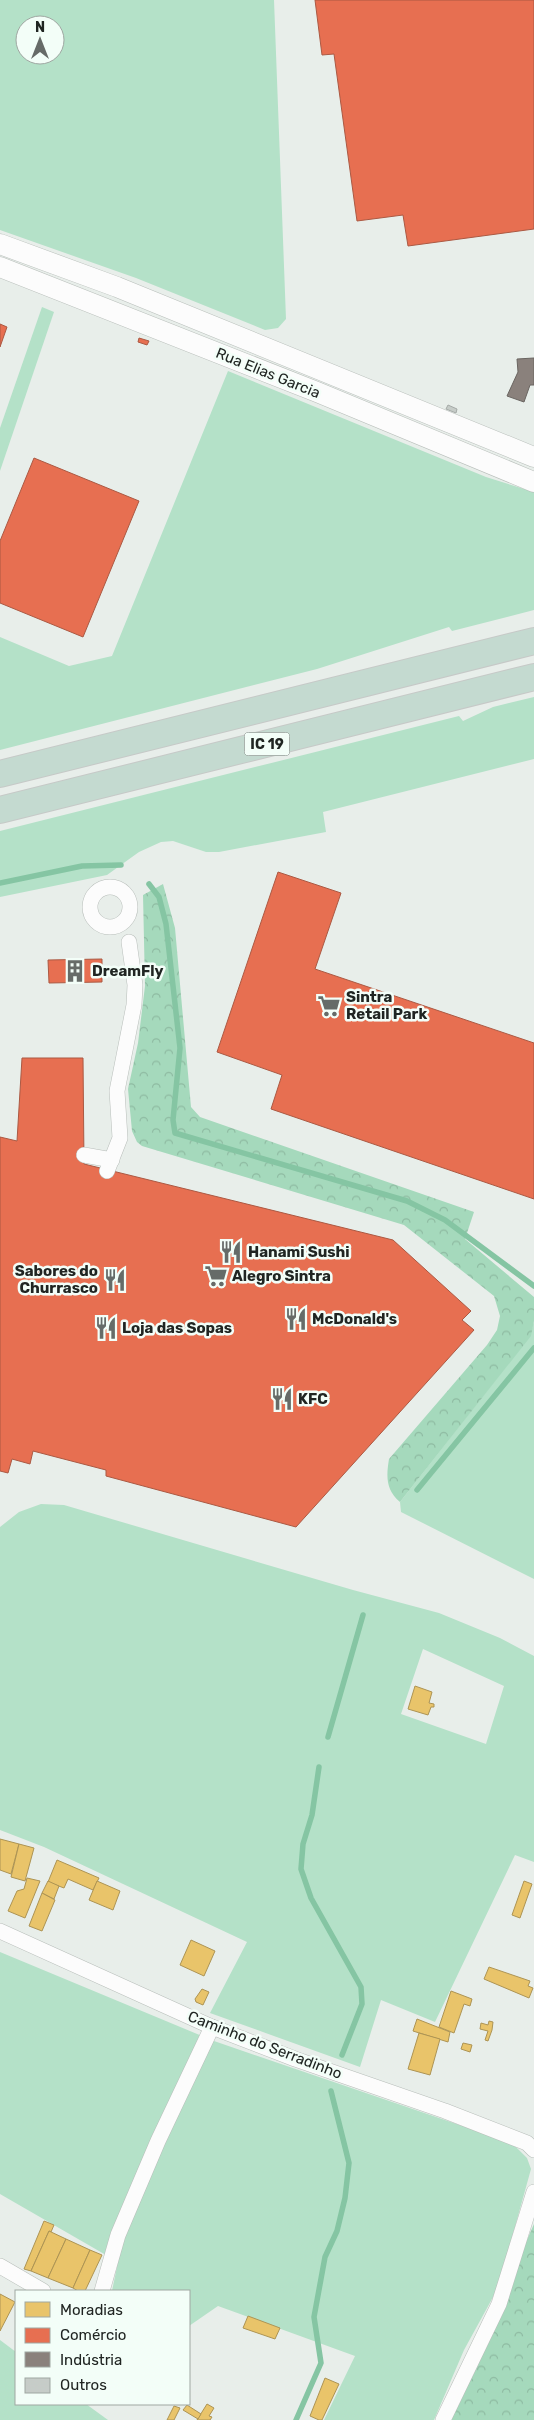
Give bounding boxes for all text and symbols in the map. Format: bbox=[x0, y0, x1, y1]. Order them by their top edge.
north arrow bbox=[15, 15, 65, 65]
text: N bbox=[35, 19, 45, 36]
street label: Rua Elias Garcia bbox=[213, 344, 323, 402]
road number: IC 19 bbox=[244, 732, 290, 756]
building icon: DreamFly bbox=[62, 958, 88, 984]
place label: DreamFly bbox=[92, 962, 164, 980]
place label: Sintra Retail Park bbox=[346, 988, 427, 1023]
supermarket icon: Sintra Retail Park bbox=[316, 993, 342, 1019]
restaurant icon: Hanami Sushi bbox=[218, 1239, 244, 1265]
place label: Hanami Sushi bbox=[248, 1243, 350, 1261]
place label: Sabores do Churrasco bbox=[15, 1262, 98, 1297]
supermarket icon: Alegro Sintra bbox=[203, 1263, 229, 1289]
restaurant icon: Sabores do Churrasco bbox=[102, 1267, 128, 1293]
place label: Alegro Sintra bbox=[232, 1267, 331, 1285]
restaurant icon: McDonald's bbox=[283, 1306, 309, 1332]
place label: McDonald's bbox=[312, 1310, 397, 1328]
restaurant icon: Loja das Sopas bbox=[93, 1315, 119, 1341]
place label: Loja das Sopas bbox=[122, 1319, 232, 1337]
restaurant icon: KFC bbox=[269, 1386, 295, 1412]
place label: KFC bbox=[298, 1390, 328, 1408]
street label: Caminho do Serradinho bbox=[185, 2007, 345, 2083]
legend bbox=[15, 2290, 190, 2405]
text: Moradias bbox=[60, 2301, 123, 2319]
text: Comércio bbox=[60, 2326, 126, 2344]
text: Indústria bbox=[60, 2351, 122, 2369]
text: Outros bbox=[60, 2376, 107, 2394]

